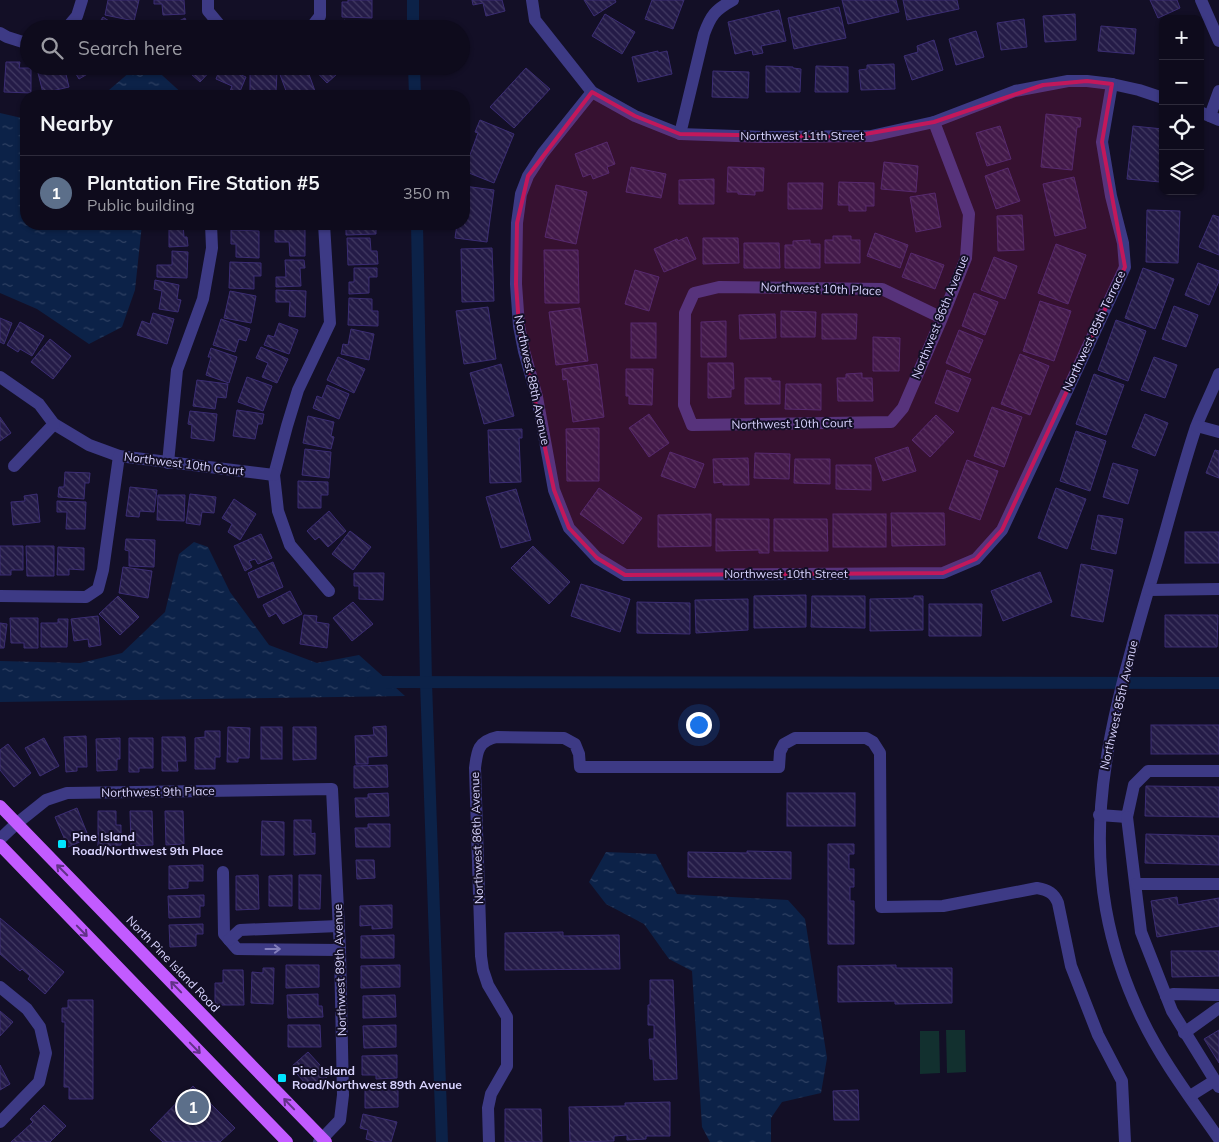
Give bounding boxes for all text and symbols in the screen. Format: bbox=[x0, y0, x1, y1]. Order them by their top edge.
map controls bbox=[1159, 15, 1204, 195]
button: + bbox=[1159, 15, 1204, 60]
search box bbox=[20, 20, 470, 75]
icon: search bbox=[38, 34, 66, 62]
text: Search here bbox=[78, 36, 182, 60]
button: − bbox=[1159, 60, 1204, 105]
button: locate bbox=[1159, 105, 1204, 150]
text: Nearby bbox=[40, 110, 113, 136]
street label: Northwest 11th Street bbox=[740, 128, 864, 143]
button: layers bbox=[1159, 150, 1204, 195]
text: Plantation Fire Station #5 bbox=[87, 171, 320, 195]
text: 1 bbox=[51, 183, 61, 203]
text: 350 m bbox=[403, 183, 450, 203]
text: Public building bbox=[87, 195, 195, 215]
street label: Northwest 86th Avenue bbox=[908, 253, 971, 381]
street label: Northwest 85th Terrace bbox=[1059, 268, 1128, 394]
street label: Northwest 10th Place bbox=[760, 279, 882, 298]
street label: Northwest 88th Avenue bbox=[511, 314, 554, 446]
street label: Northwest 10th Court bbox=[731, 415, 853, 432]
street label: Northwest 10th Court bbox=[123, 449, 245, 478]
street label: Northwest 10th Street bbox=[724, 566, 848, 581]
street label: Northwest 85th Avenue bbox=[1096, 639, 1141, 771]
your location bbox=[686, 712, 712, 738]
street label: Northwest 86th Avenue bbox=[467, 772, 486, 904]
street label: Northwest 9th Place bbox=[101, 783, 215, 800]
place label: Pine Island Road/Northwest 9th Place bbox=[72, 829, 224, 858]
marker: Pine Island Road/Northwest 9th Place bbox=[56, 838, 68, 850]
one-way arrow bbox=[57, 865, 69, 877]
street label: Northwest 89th Avenue bbox=[330, 904, 349, 1036]
street label: North Pine Island Road bbox=[123, 912, 223, 1015]
one-way arrow bbox=[76, 925, 88, 937]
one-way arrow bbox=[265, 944, 281, 954]
one-way arrow bbox=[170, 980, 182, 993]
one-way arrow bbox=[189, 1041, 201, 1054]
place label: Pine Island Road/Northwest 89th Avenue bbox=[292, 1063, 462, 1092]
marker: Pine Island Road/Northwest 89th Avenue bbox=[276, 1072, 288, 1084]
pin: 1 bbox=[177, 1088, 209, 1126]
one-way arrow bbox=[283, 1097, 295, 1110]

